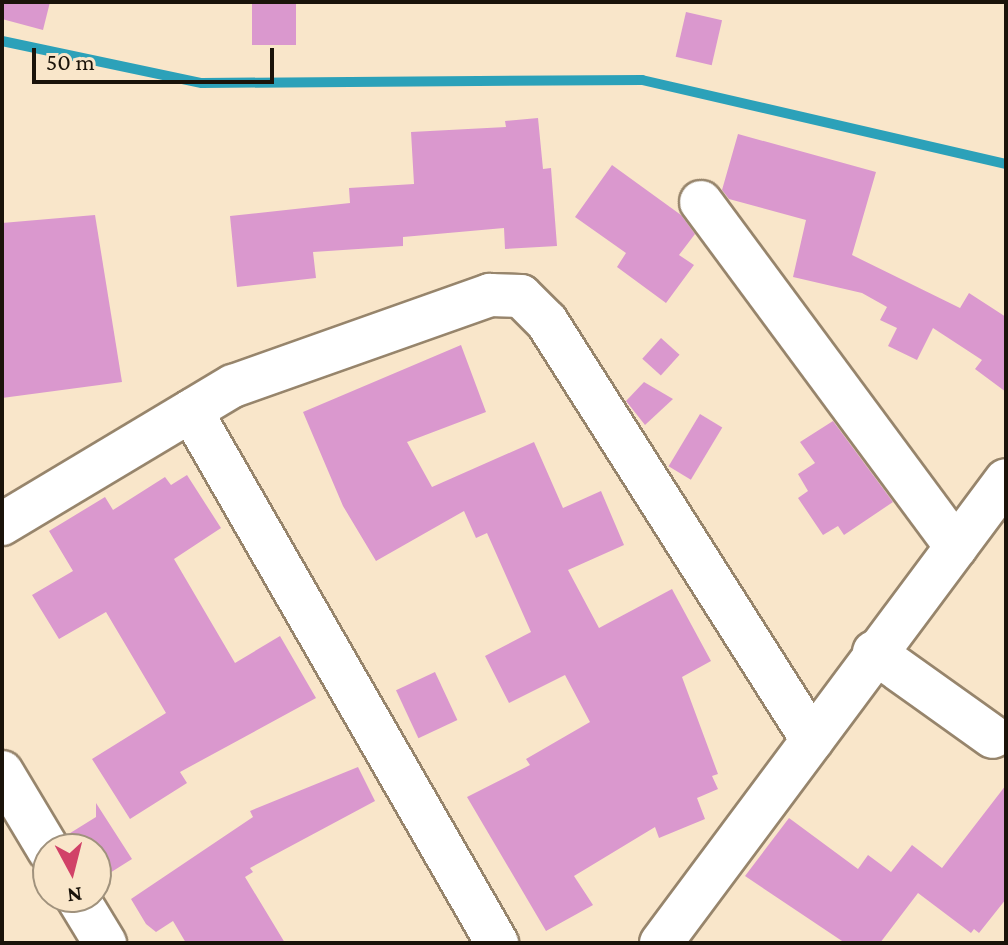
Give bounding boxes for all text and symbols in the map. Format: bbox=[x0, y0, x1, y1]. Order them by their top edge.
scale bar bbox=[36, 32, 278, 82]
text: 50 m bbox=[46, 48, 95, 75]
north arrow bbox=[32, 833, 112, 913]
text: N bbox=[66, 882, 84, 909]

